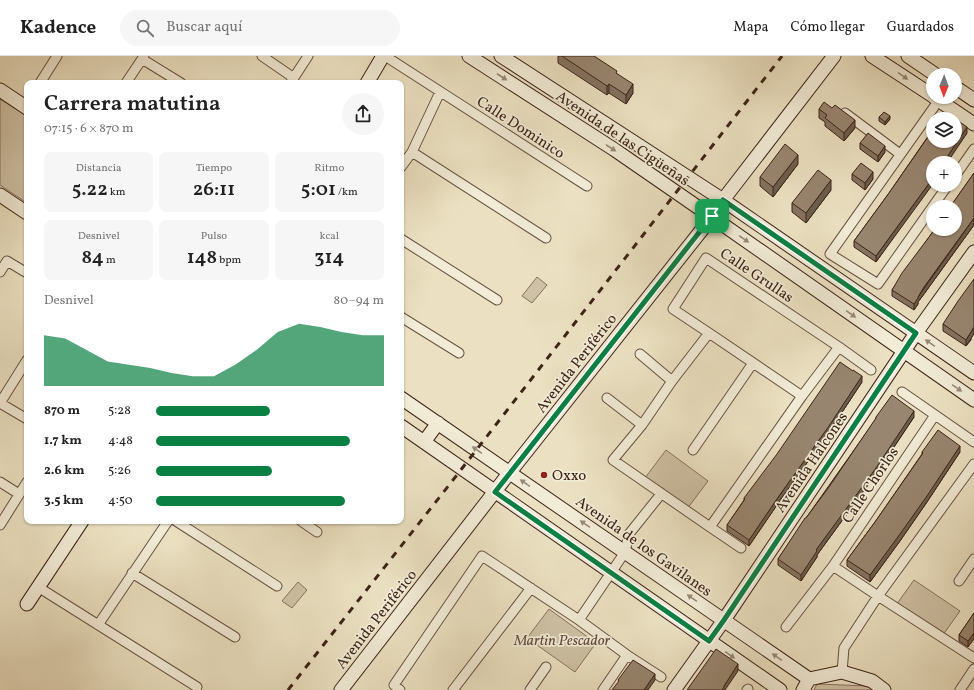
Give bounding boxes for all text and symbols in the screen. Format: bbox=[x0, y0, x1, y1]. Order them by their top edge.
search box bbox=[120, 10, 400, 46]
text: Kadence bbox=[20, 15, 96, 41]
icon: search bbox=[134, 17, 156, 39]
text: Buscar aquí bbox=[166, 17, 243, 38]
text: Mapa bbox=[734, 18, 769, 37]
text: Cómo llegar bbox=[791, 18, 865, 37]
text: Guardados bbox=[887, 18, 954, 37]
north arrow bbox=[926, 68, 962, 104]
map controls bbox=[926, 68, 962, 236]
one-way arrow bbox=[898, 72, 908, 80]
one-way arrow bbox=[497, 73, 507, 81]
street label: Avenida de las Cigüeñas bbox=[551, 87, 693, 192]
text: Carrera matutina bbox=[44, 89, 221, 120]
street label: Calle Dominico bbox=[472, 92, 568, 165]
button: share bbox=[342, 93, 384, 135]
button: layers bbox=[926, 112, 962, 148]
text: 07:15 · 6 × 870 m bbox=[44, 120, 133, 138]
one-way arrow bbox=[606, 144, 617, 151]
button: + bbox=[926, 156, 962, 192]
text: Distancia bbox=[76, 161, 122, 176]
text: Tiempo bbox=[196, 161, 232, 176]
text: Ritmo bbox=[314, 161, 344, 176]
text: 5.22 bbox=[72, 176, 108, 204]
text: 26:11 bbox=[193, 176, 235, 204]
text: 5:01 bbox=[301, 176, 336, 204]
text: km bbox=[108, 185, 126, 200]
text: /km bbox=[336, 185, 358, 200]
pin bbox=[695, 199, 729, 233]
button: − bbox=[926, 200, 962, 236]
icon: arrive bbox=[701, 205, 723, 227]
text: Desnivel bbox=[78, 229, 120, 244]
text: Pulso bbox=[201, 229, 227, 244]
text: kcal bbox=[320, 229, 339, 244]
one-way arrow bbox=[739, 235, 750, 243]
text: 84 bbox=[82, 244, 104, 272]
text: 148 bbox=[187, 244, 217, 272]
text: 314 bbox=[314, 244, 344, 272]
street label: Calle Grullas bbox=[715, 244, 797, 309]
text: m bbox=[104, 253, 116, 268]
text: bpm bbox=[217, 253, 241, 268]
text: Desnivel bbox=[44, 292, 94, 310]
text: 80–94 m bbox=[334, 292, 384, 310]
street label: Avenida Periférico bbox=[532, 310, 623, 418]
one-way arrow bbox=[845, 310, 856, 318]
one-way arrow bbox=[925, 339, 936, 347]
one-way arrow bbox=[952, 384, 962, 392]
text: 870 m bbox=[44, 402, 80, 420]
text: 5:28 bbox=[108, 402, 131, 420]
street label: Avenida Halcones bbox=[771, 408, 854, 517]
text: 1.7 km bbox=[44, 432, 82, 450]
text: 4:48 bbox=[108, 432, 133, 450]
street label: Calle Chorlos bbox=[838, 443, 905, 528]
one-way arrow bbox=[472, 446, 483, 454]
text: 2.6 km bbox=[44, 462, 85, 480]
text: 5:26 bbox=[108, 462, 131, 480]
place label: Oxxo bbox=[552, 466, 586, 487]
marker: Oxxo bbox=[539, 470, 549, 480]
one-way arrow bbox=[520, 479, 530, 487]
text: 3.5 km bbox=[44, 492, 84, 510]
text: 4:50 bbox=[108, 492, 133, 510]
street label: Avenida de los Gavilanes bbox=[571, 492, 716, 602]
one-way arrow bbox=[579, 520, 590, 528]
street label: Avenida Periférico bbox=[332, 566, 423, 674]
one-way arrow bbox=[686, 594, 697, 602]
park label: Martin Pescador bbox=[513, 631, 610, 652]
one-way arrow bbox=[725, 651, 735, 659]
one-way arrow bbox=[771, 653, 782, 661]

